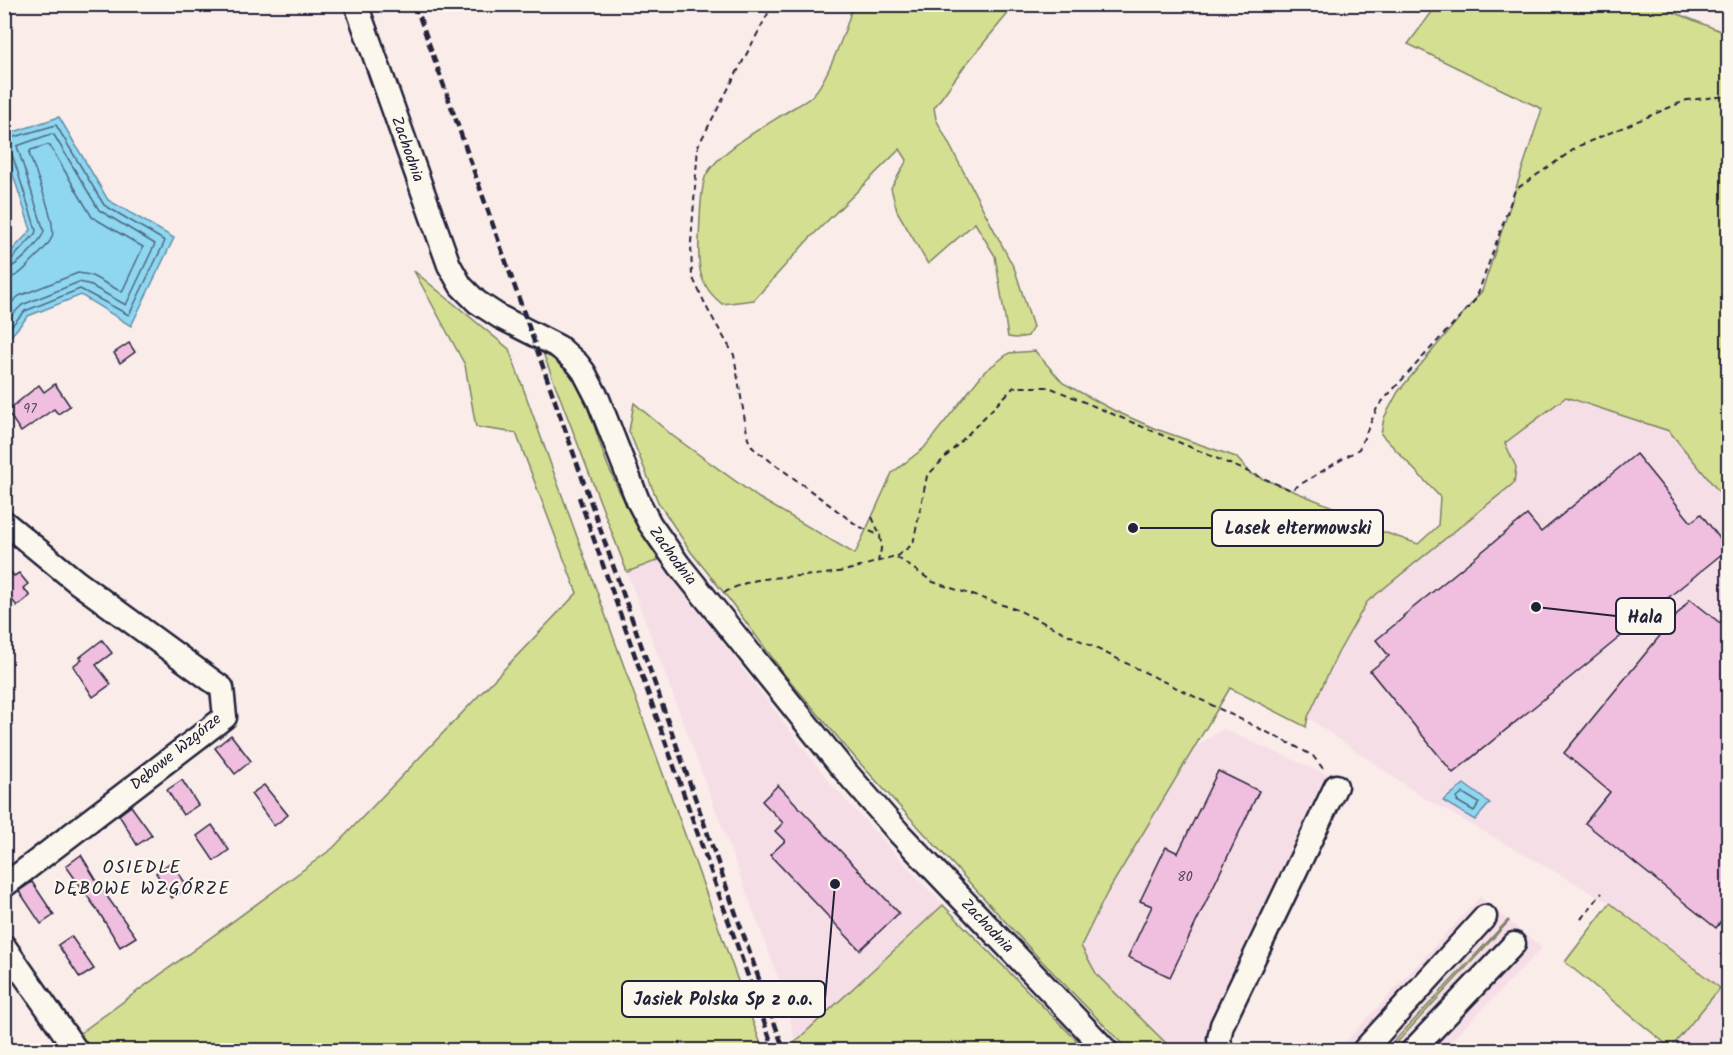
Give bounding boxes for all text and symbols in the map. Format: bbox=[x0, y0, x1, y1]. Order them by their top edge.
street label: Zachodnia bbox=[384, 113, 431, 185]
house number: 97 bbox=[23, 398, 37, 420]
callout: Lasek eltermowski bbox=[1212, 510, 1383, 546]
text: Lasek eltermowski bbox=[1225, 515, 1372, 544]
street label: Zachodnia bbox=[643, 521, 703, 591]
callout: Hala bbox=[1616, 598, 1675, 634]
text: Hala bbox=[1628, 604, 1662, 633]
street label: Dębowe Wzgórze bbox=[125, 707, 227, 797]
district label: OSIEDLE DĘBOWE WZGÓRZE bbox=[54, 854, 230, 904]
house number: 80 bbox=[1177, 866, 1193, 888]
street label: Zachodnia bbox=[955, 892, 1020, 959]
callout: Jasiek Polska Sp z o.o. bbox=[622, 981, 825, 1017]
text: Jasiek Polska Sp z o.o. bbox=[634, 986, 812, 1015]

